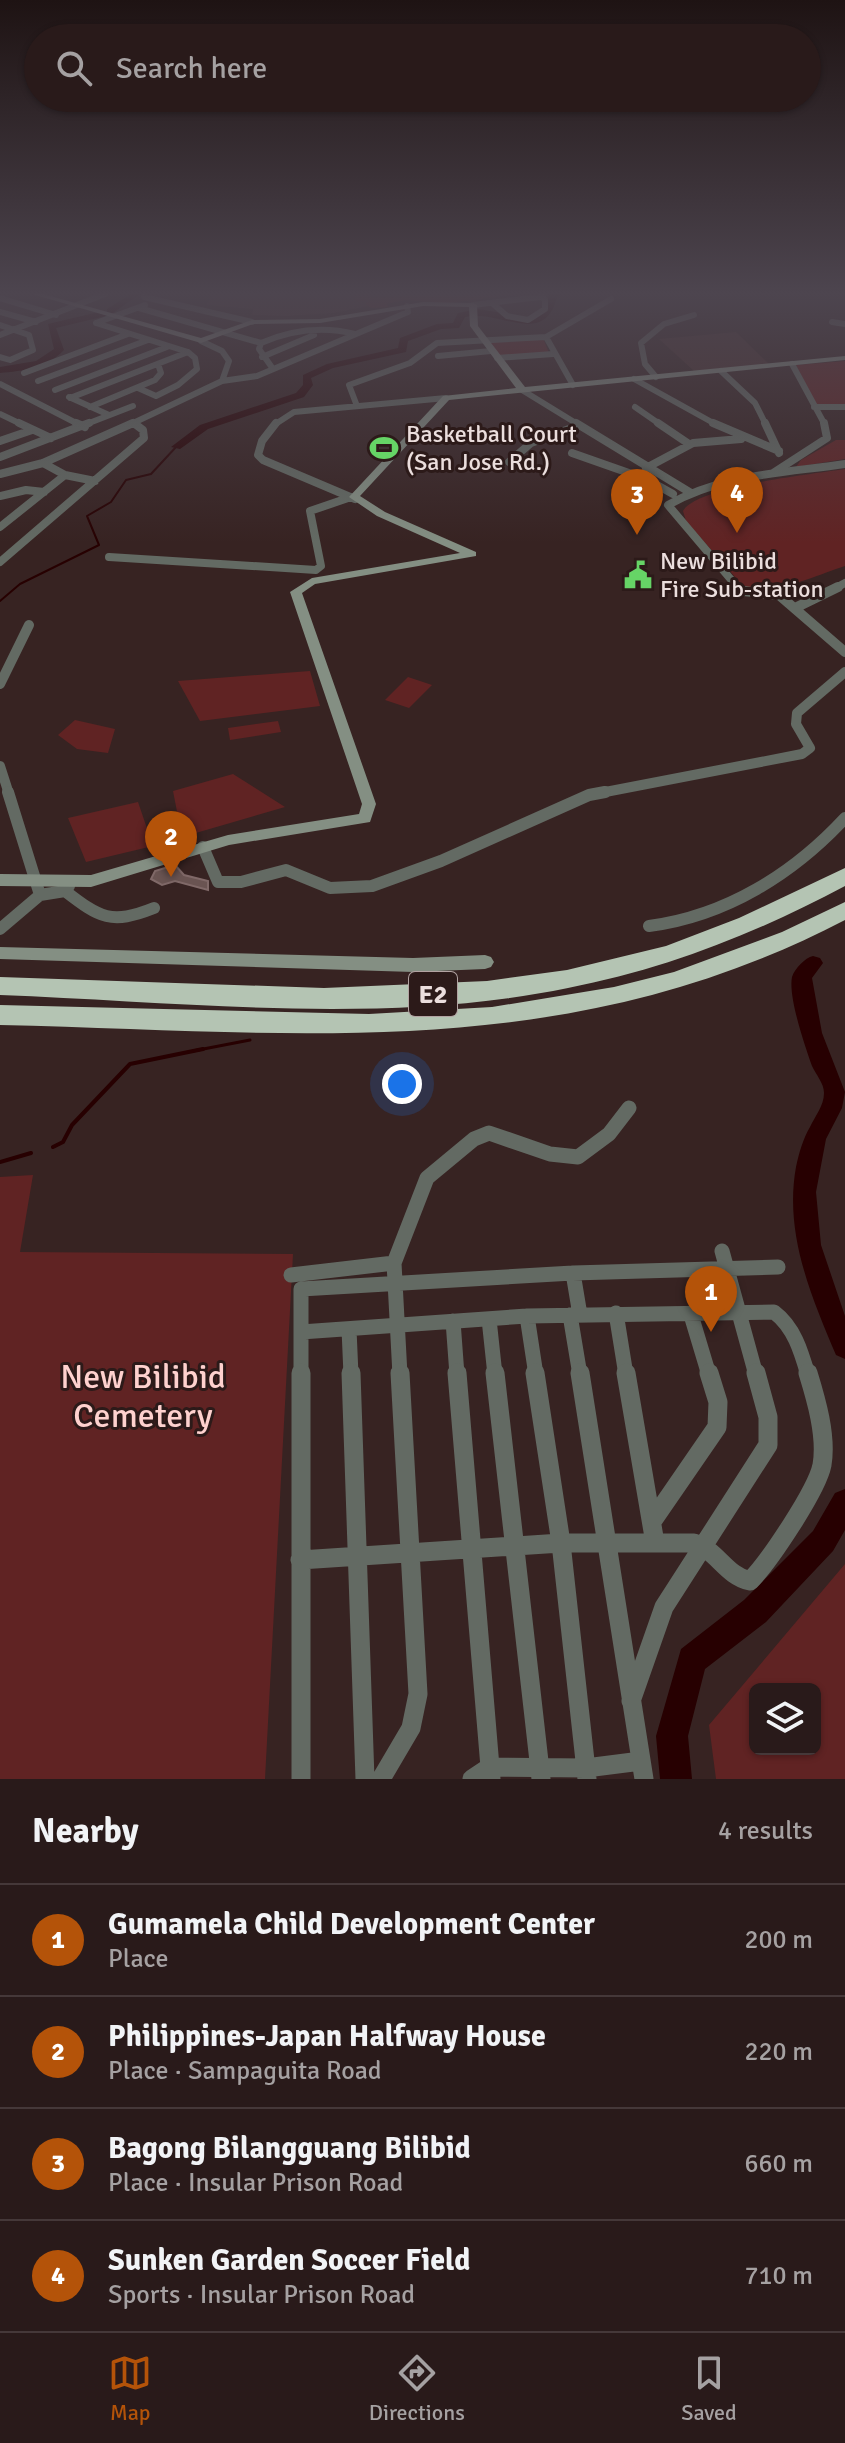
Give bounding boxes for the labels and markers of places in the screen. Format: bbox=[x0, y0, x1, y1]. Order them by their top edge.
place label: Basketball Court (San Jose Rd.) bbox=[406, 419, 577, 477]
sports icon: Basketball Court (San Jose Rd.) bbox=[369, 433, 399, 463]
pin: 4 bbox=[711, 467, 763, 533]
pin: 3 bbox=[611, 469, 663, 535]
place label: New Bilibid Fire Sub-station bbox=[660, 546, 824, 604]
public building icon: New Bilibid Fire Sub-station bbox=[623, 560, 653, 590]
pin: 2 bbox=[145, 811, 197, 877]
pin: 1 bbox=[685, 1266, 737, 1332]

